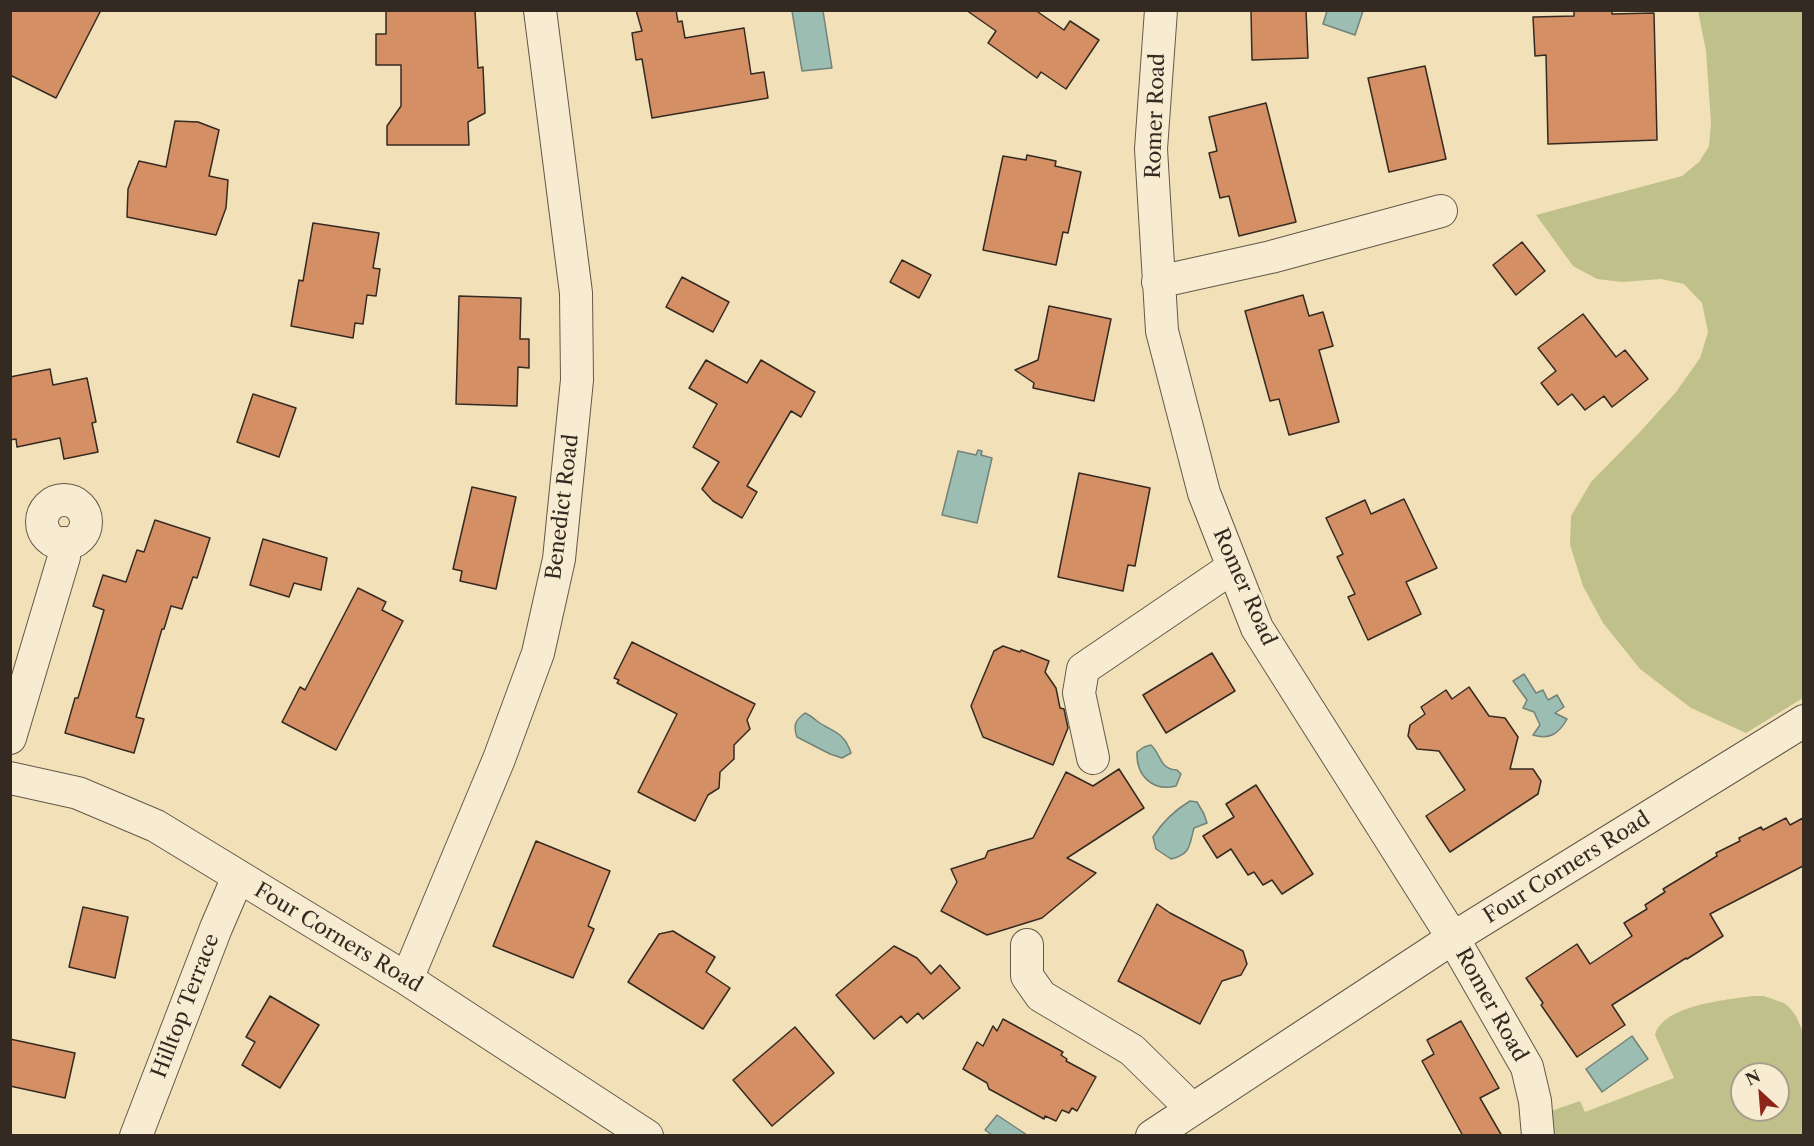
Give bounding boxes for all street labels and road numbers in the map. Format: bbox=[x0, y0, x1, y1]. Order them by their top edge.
street label: Romer Road bbox=[1141, 53, 1171, 179]
street label: Benedict Road bbox=[542, 433, 584, 581]
street label: Romer Road bbox=[1207, 524, 1281, 650]
street label: Four Corners Road bbox=[1479, 807, 1655, 929]
street label: Four Corners Road bbox=[250, 878, 426, 998]
street label: Hilltop Terrace bbox=[147, 930, 225, 1082]
street label: Romer Road bbox=[1449, 944, 1533, 1066]

